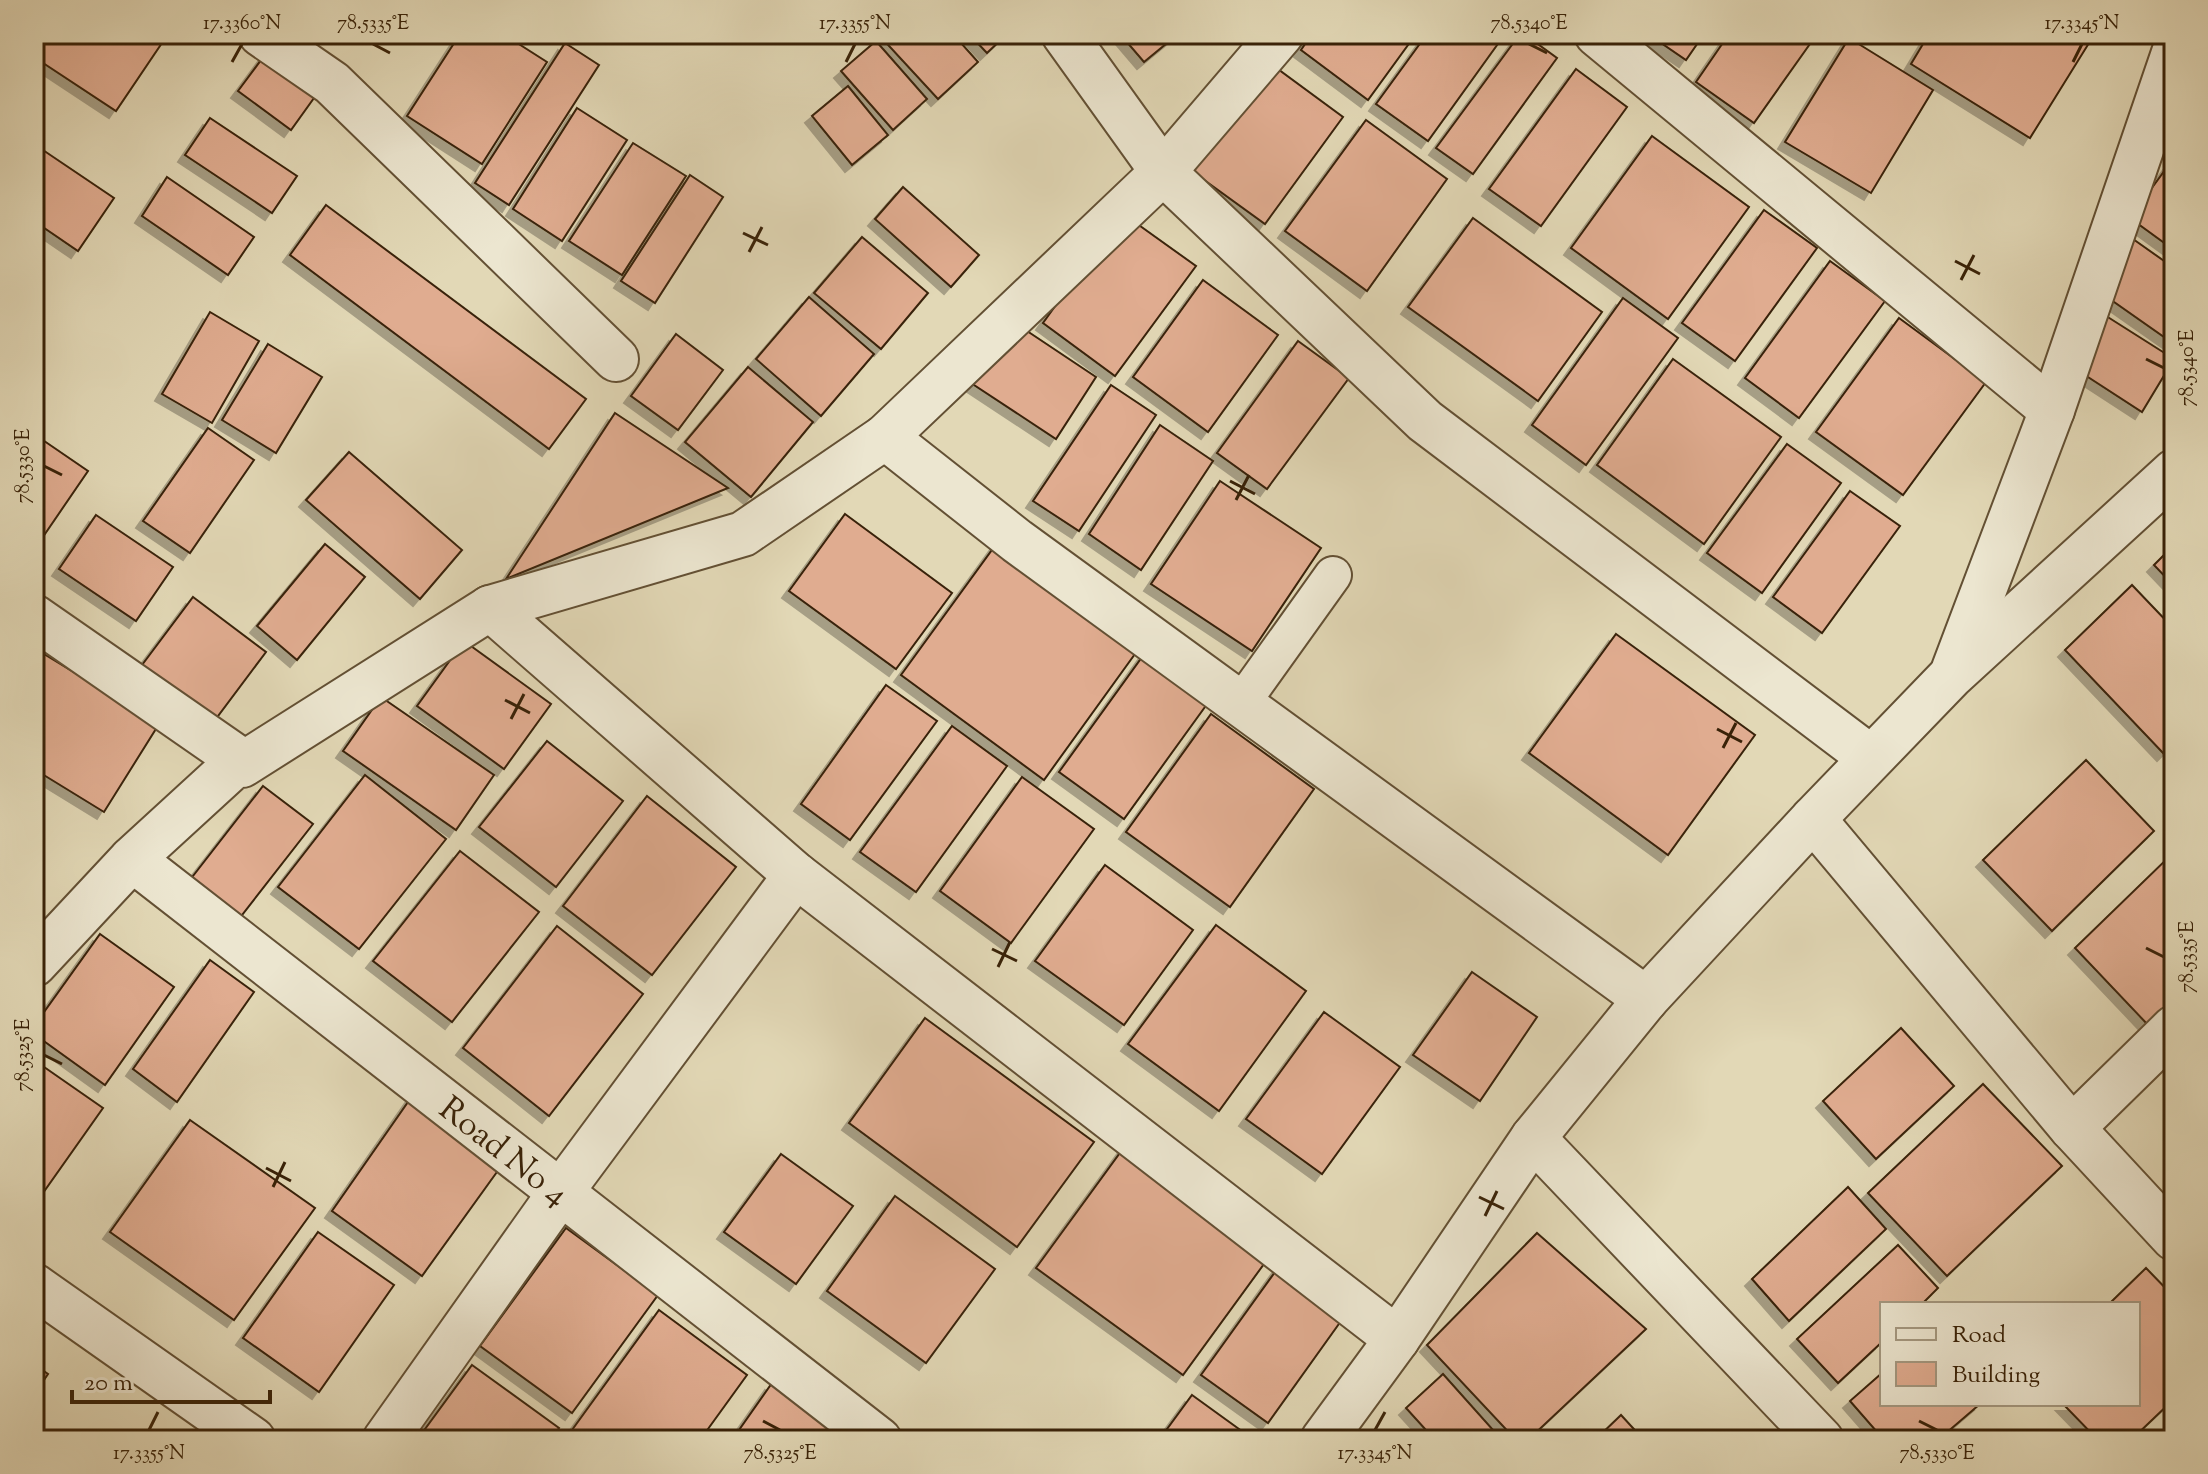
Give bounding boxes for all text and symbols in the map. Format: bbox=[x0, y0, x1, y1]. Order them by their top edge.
text: 17.3360°N bbox=[203, 10, 281, 39]
text: 78.5335°E bbox=[337, 10, 409, 39]
text: 17.3355°N bbox=[819, 10, 891, 39]
text: 78.5340°E bbox=[1490, 10, 1568, 39]
text: 17.3345°N bbox=[2044, 10, 2120, 39]
text: 78.5340°E bbox=[2174, 329, 2203, 407]
text: 78.5330°E bbox=[10, 428, 39, 504]
text: 78.5335°E bbox=[2174, 921, 2203, 993]
text: 78.5325°E bbox=[10, 1018, 39, 1092]
street label: Road No 4 bbox=[427, 1086, 578, 1219]
legend bbox=[1880, 1302, 2140, 1406]
text: Road bbox=[1952, 1319, 2006, 1353]
scale bar bbox=[72, 1354, 270, 1404]
text: Building bbox=[1952, 1359, 2041, 1393]
text: 20 m bbox=[84, 1367, 133, 1401]
text: 17.3355°N bbox=[113, 1440, 185, 1469]
text: 78.5325°E bbox=[743, 1440, 817, 1469]
text: 17.3345°N bbox=[1337, 1440, 1413, 1469]
text: 78.5330°E bbox=[1899, 1440, 1975, 1469]

